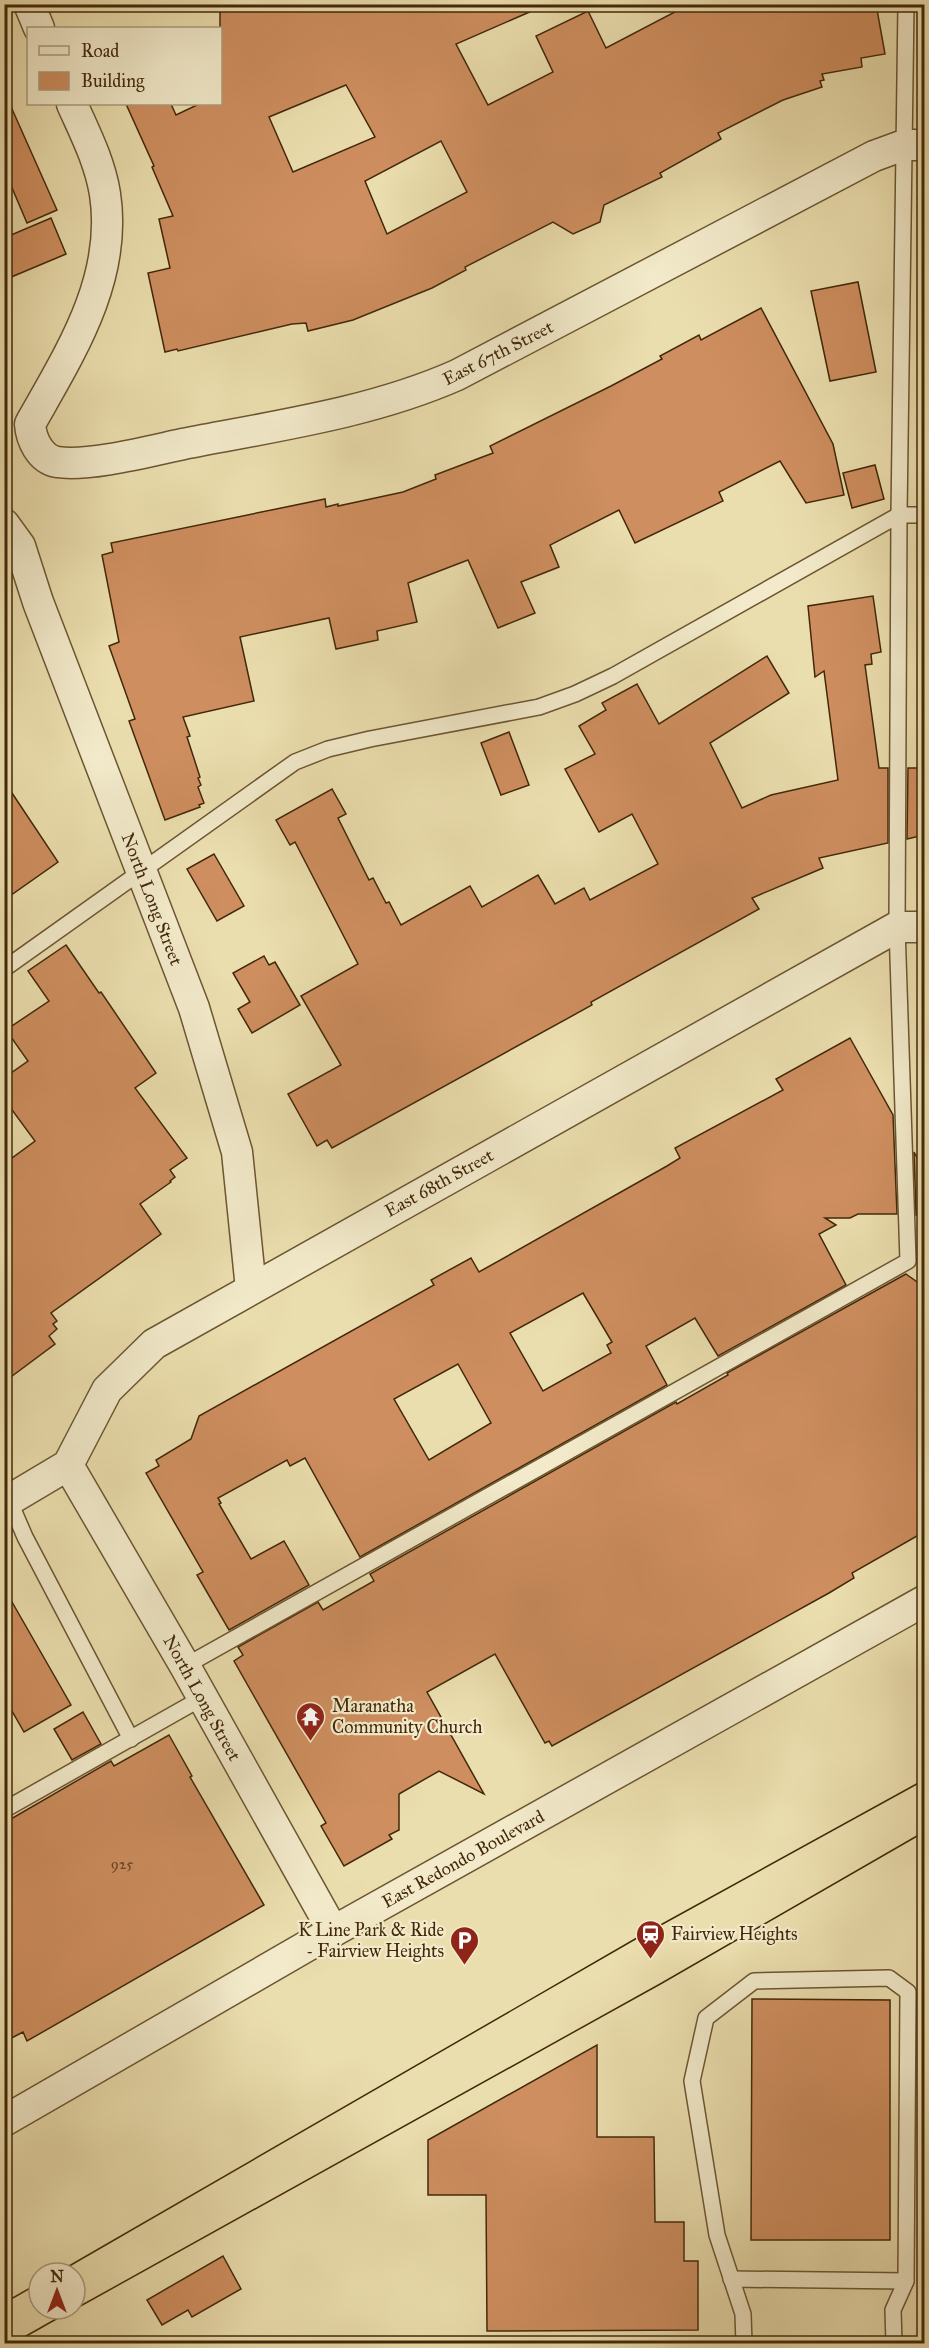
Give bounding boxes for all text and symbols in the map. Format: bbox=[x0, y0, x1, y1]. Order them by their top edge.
legend bbox=[27, 27, 222, 105]
text: Road bbox=[81, 40, 119, 62]
text: Building bbox=[81, 70, 145, 93]
street label: East 67th Street bbox=[439, 315, 558, 390]
street label: North Long Street bbox=[116, 830, 188, 969]
street label: East 68th Street bbox=[381, 1144, 498, 1222]
street label: North Long Street bbox=[157, 1631, 246, 1766]
place label: Maranatha Community Church bbox=[332, 1695, 482, 1738]
temple icon: Maranatha Community Church bbox=[295, 1700, 327, 1742]
street label: East Redondo Boulevard bbox=[378, 1805, 548, 1913]
house number: 925 bbox=[111, 1855, 133, 1873]
station icon: Fairview Heights bbox=[634, 1918, 666, 1960]
place label: K Line Park & Ride - Fairview Heights bbox=[298, 1919, 444, 1963]
place label: Fairview Heights bbox=[671, 1923, 798, 1946]
parking icon: K Line Park & Ride - Fairview Heights bbox=[449, 1924, 481, 1966]
north arrow bbox=[27, 2261, 87, 2321]
text: N bbox=[50, 2267, 64, 2286]

